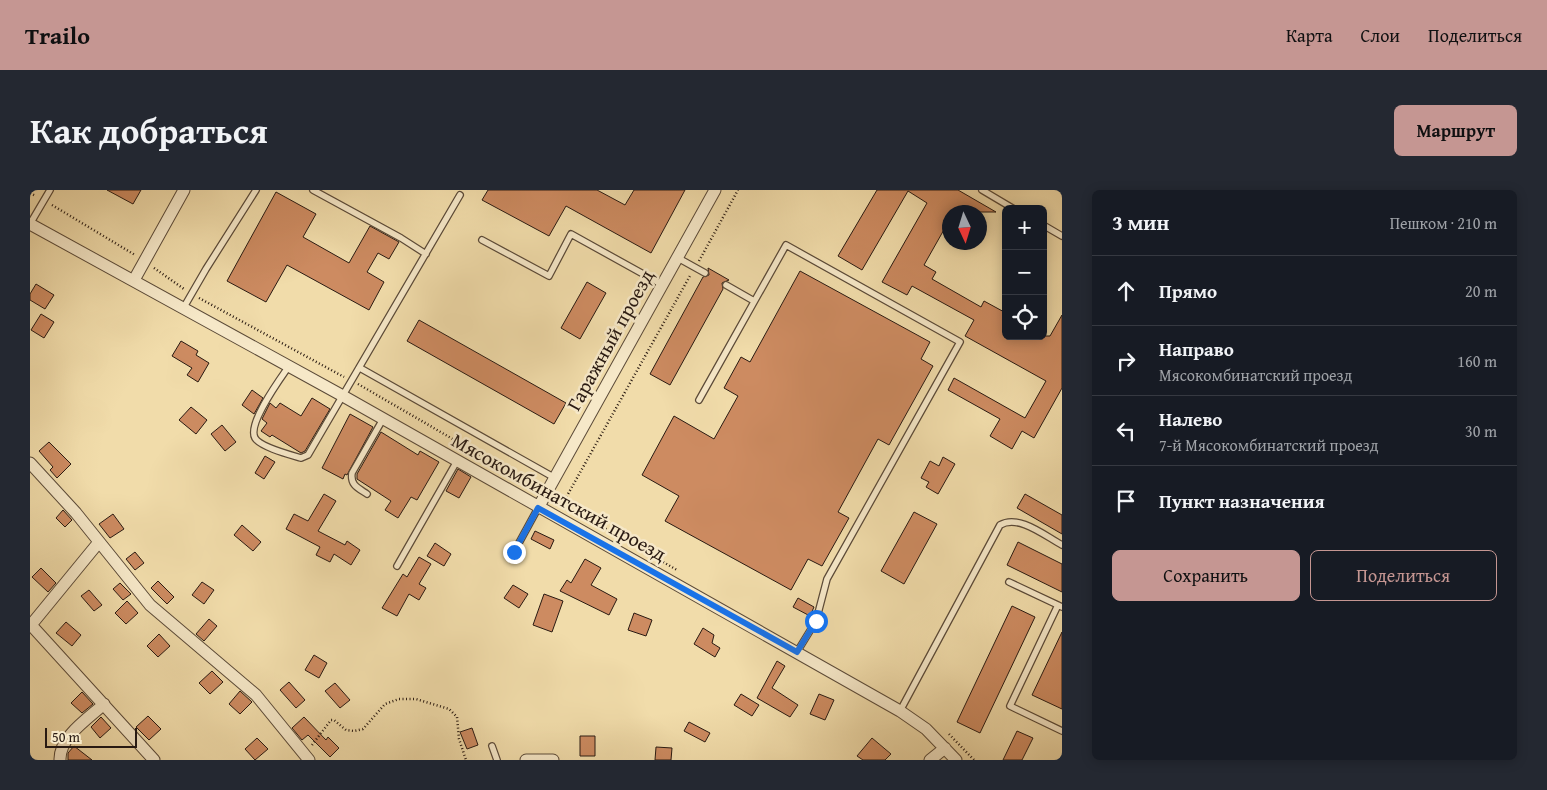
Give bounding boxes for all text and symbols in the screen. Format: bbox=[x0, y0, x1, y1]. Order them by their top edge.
text: Trailo bbox=[25, 18, 90, 53]
text: Карта bbox=[1286, 22, 1333, 49]
text: Слои bbox=[1361, 22, 1400, 49]
text: Поделиться bbox=[1428, 22, 1522, 49]
text: Как добраться bbox=[30, 105, 268, 156]
button: Маршрут bbox=[1394, 105, 1517, 156]
north arrow bbox=[942, 205, 987, 250]
map controls bbox=[1002, 205, 1047, 340]
button: + bbox=[1002, 205, 1047, 250]
text: 3 мин bbox=[1112, 207, 1169, 238]
text: Пешком · 210 m bbox=[1390, 211, 1497, 235]
button: − bbox=[1002, 250, 1047, 295]
street label: Гаражный проезд bbox=[559, 264, 660, 416]
icon: ahead bbox=[1112, 277, 1140, 305]
text: Прямо bbox=[1159, 277, 1217, 305]
text: 20 m bbox=[1465, 279, 1497, 303]
button: locate bbox=[1002, 295, 1047, 340]
text: Направо bbox=[1159, 335, 1234, 363]
icon: right bbox=[1112, 347, 1140, 375]
text: 160 m bbox=[1457, 349, 1497, 373]
text: Мясокомбинатский проезд bbox=[1159, 363, 1352, 387]
text: Налево bbox=[1159, 405, 1222, 433]
icon: left bbox=[1112, 417, 1140, 445]
text: 30 m bbox=[1465, 419, 1497, 443]
street label: Мясокомбинатский проезд bbox=[447, 425, 672, 568]
text: 7-й Мясокомбинатский проезд bbox=[1159, 433, 1378, 457]
icon: arrive bbox=[1112, 487, 1140, 515]
text: Пункт назначения bbox=[1159, 487, 1325, 515]
route end bbox=[503, 541, 526, 564]
button: Сохранить bbox=[1112, 550, 1300, 601]
button: Поделиться bbox=[1310, 550, 1497, 601]
route start bbox=[805, 610, 828, 633]
scale bar bbox=[45, 725, 138, 748]
text: 50 m bbox=[52, 727, 80, 747]

